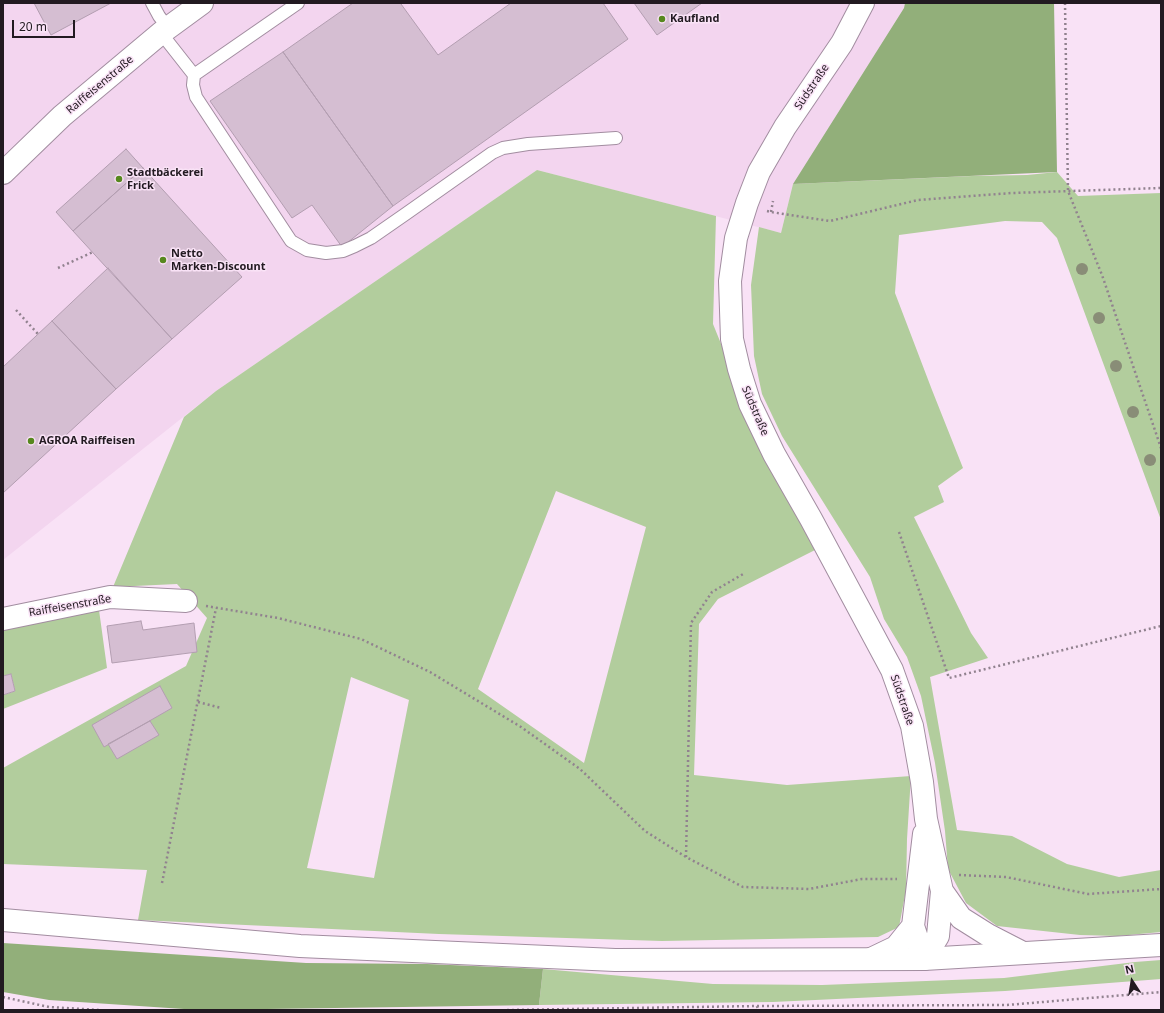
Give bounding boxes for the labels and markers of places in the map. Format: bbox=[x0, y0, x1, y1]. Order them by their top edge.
place label: Kaufland bbox=[670, 12, 719, 26]
marker: Kaufland bbox=[657, 14, 667, 24]
place label: Stadtbäckerei Frick bbox=[127, 166, 203, 192]
marker: Stadtbäckerei Frick bbox=[114, 174, 124, 184]
place label: Netto Marken-Discount bbox=[171, 247, 265, 273]
marker: Netto Marken-Discount bbox=[158, 255, 168, 265]
place label: AGROA Raiffeisen bbox=[39, 434, 135, 448]
marker: AGROA Raiffeisen bbox=[26, 436, 36, 446]

